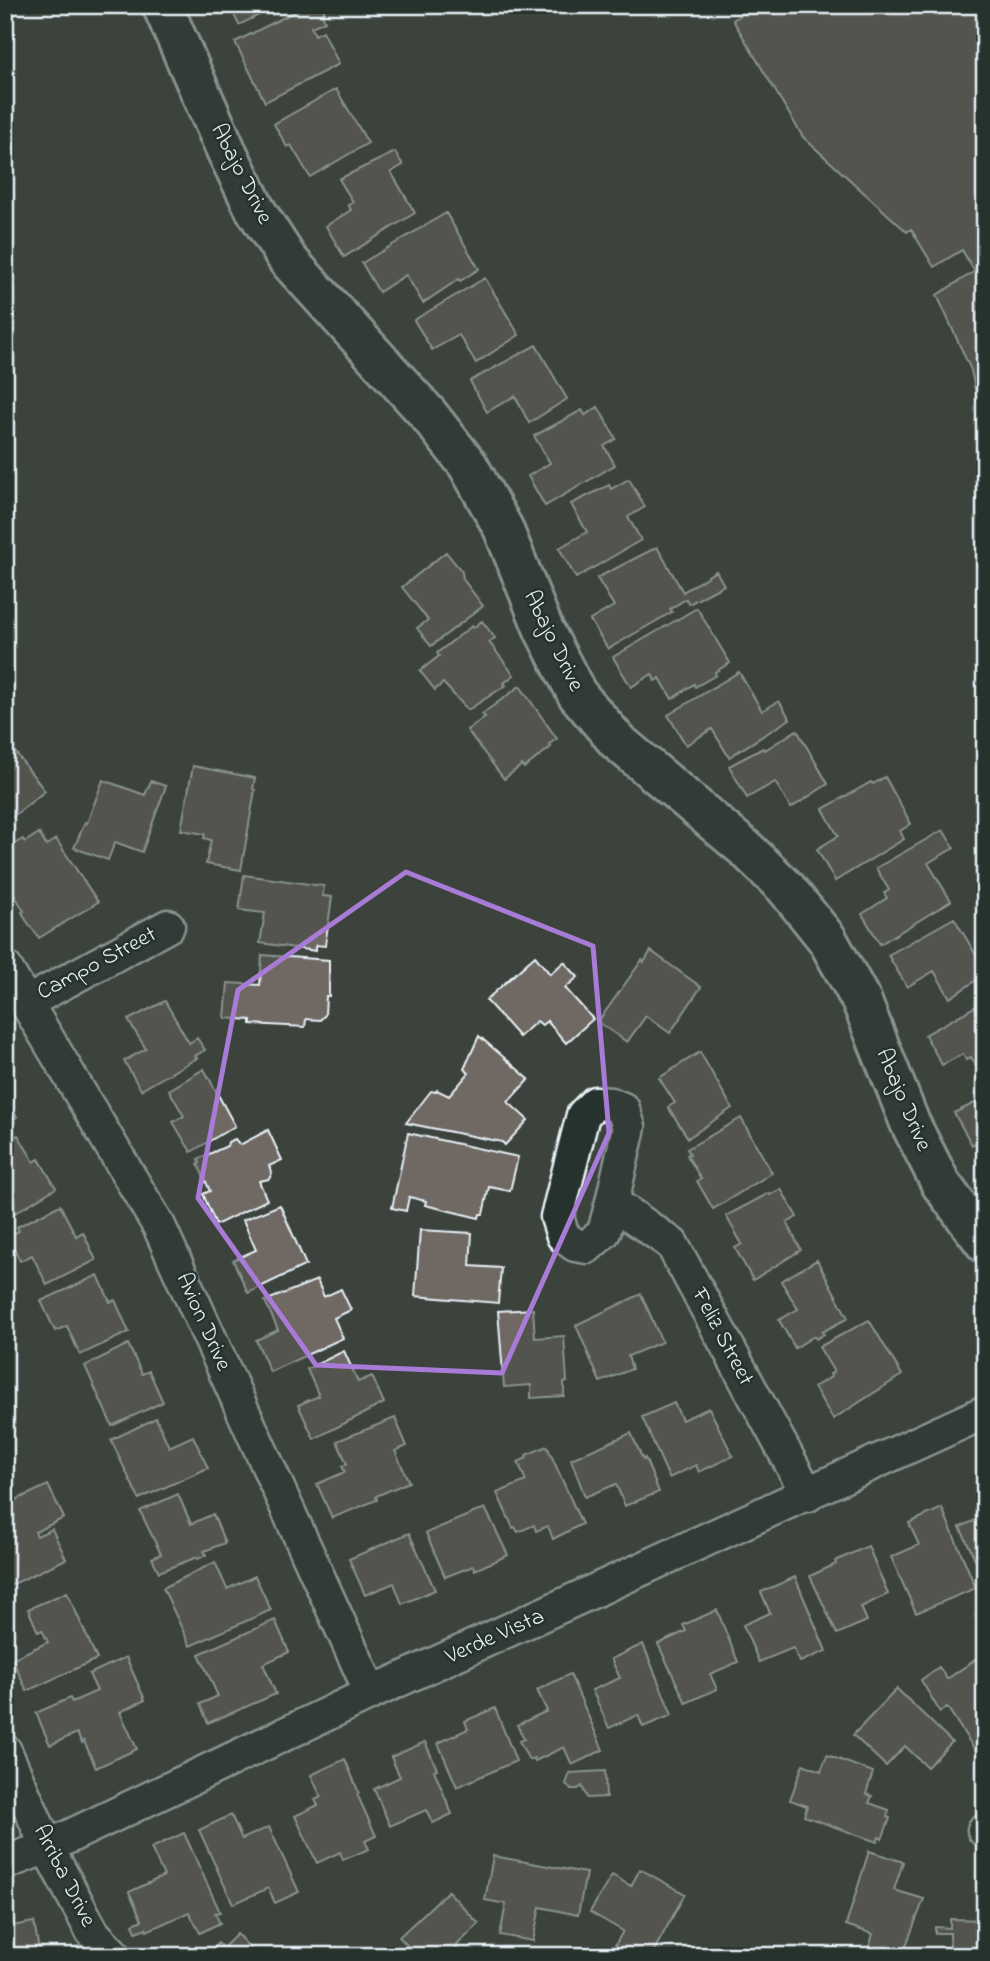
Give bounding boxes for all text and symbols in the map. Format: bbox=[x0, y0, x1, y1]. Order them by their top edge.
street label: Abajo Drive bbox=[202, 118, 281, 231]
street label: Abajo Drive bbox=[514, 585, 592, 698]
street label: Campo Street bbox=[31, 919, 163, 1009]
street label: Abajo Drive bbox=[867, 1043, 940, 1157]
street label: Avion Drive bbox=[167, 1268, 240, 1377]
street label: Feliz Street bbox=[682, 1281, 762, 1392]
street label: Verde Vista bbox=[439, 1601, 550, 1674]
street label: Arriba Drive bbox=[24, 1819, 104, 1934]

